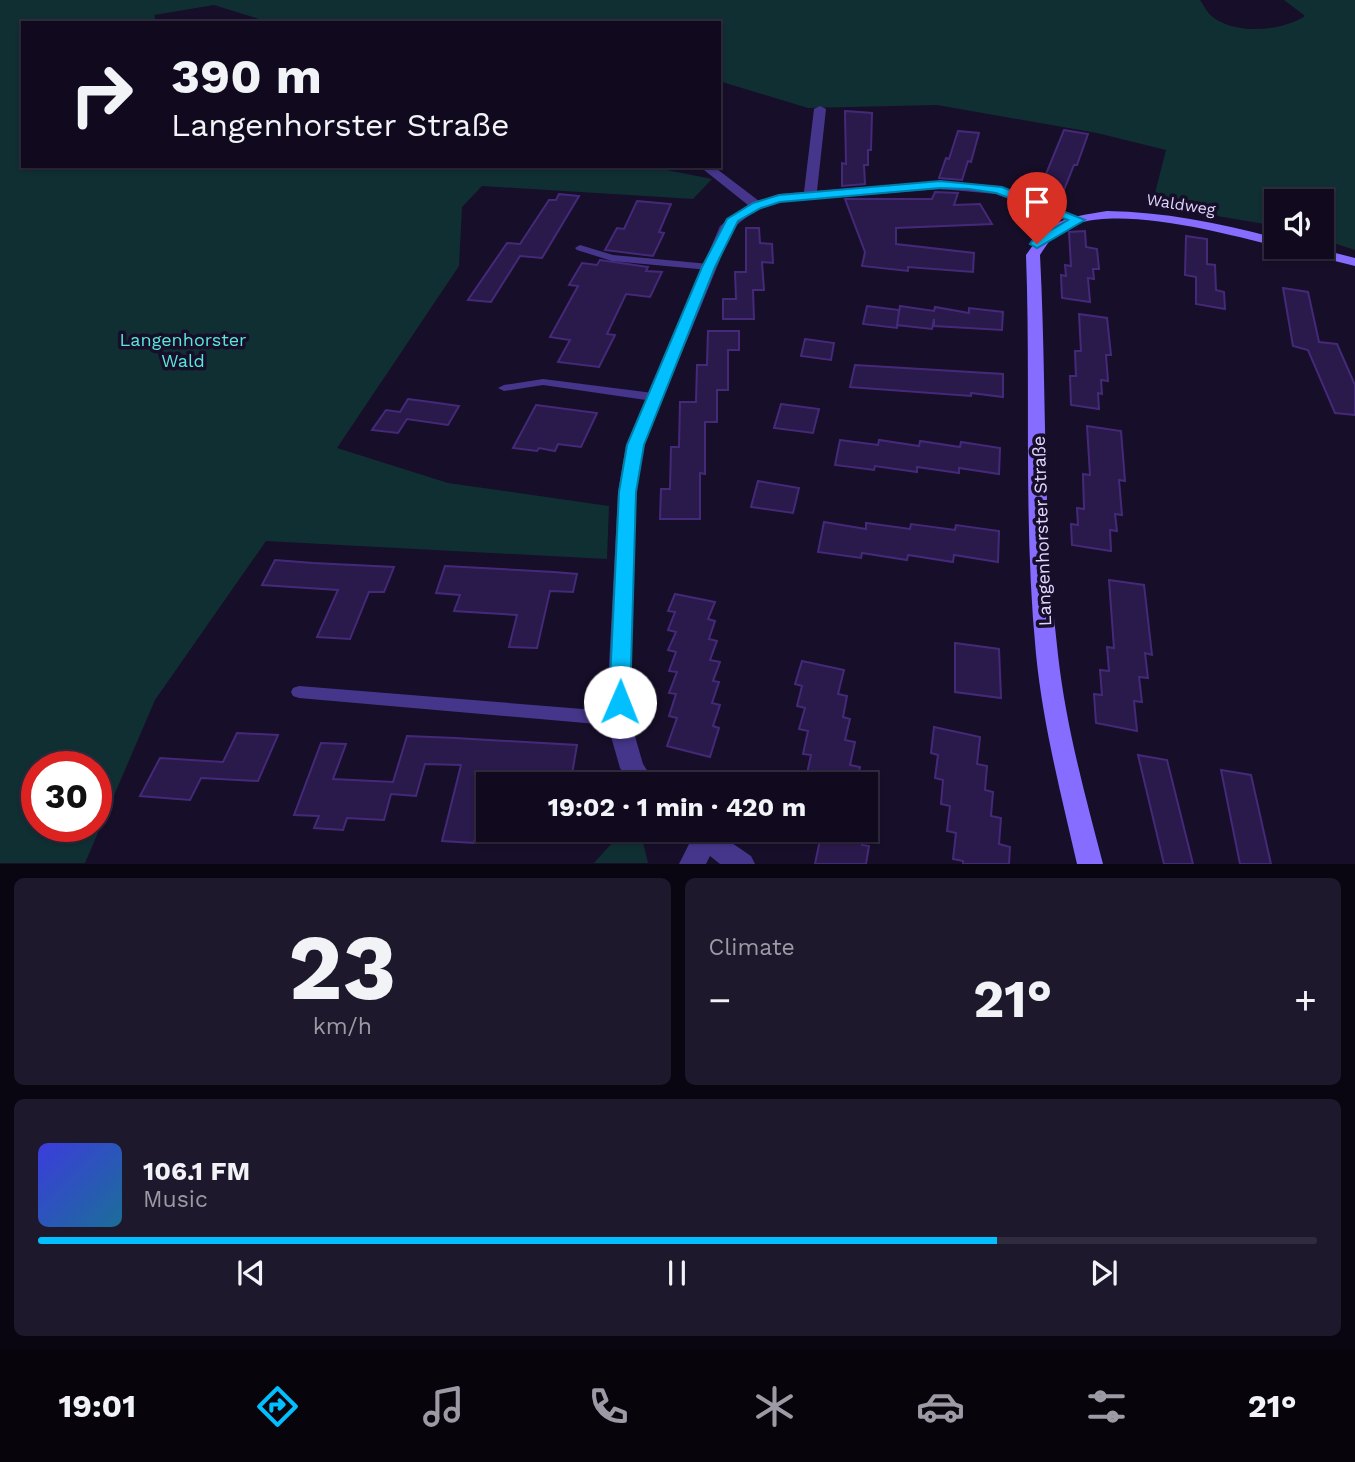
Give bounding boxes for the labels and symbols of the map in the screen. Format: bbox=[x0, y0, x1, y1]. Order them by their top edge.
pin bbox=[1007, 172, 1067, 244]
street label: Waldweg bbox=[1145, 190, 1217, 219]
park label: Langenhorster Wald bbox=[120, 329, 246, 371]
street label: Langenhorster Straße bbox=[1028, 435, 1055, 627]
position arrow bbox=[583, 665, 657, 739]
speed limit sign: 30 bbox=[21, 751, 112, 842]

